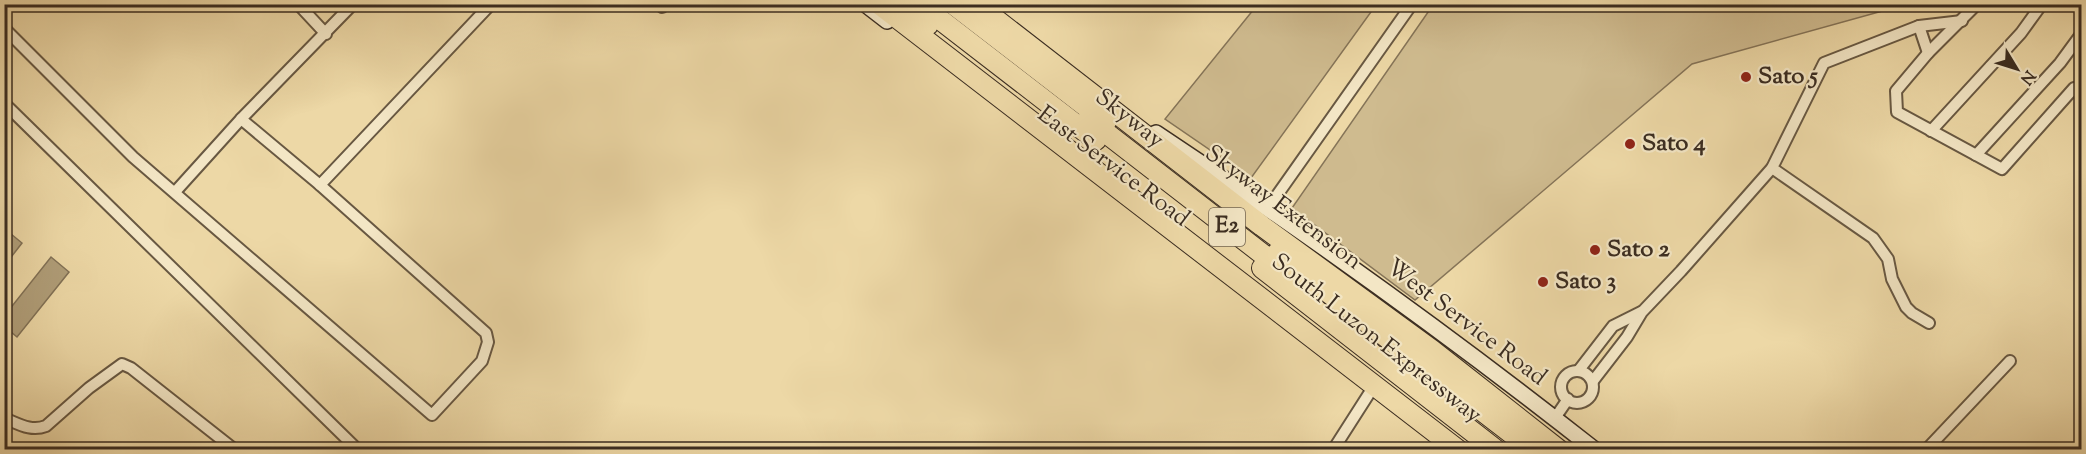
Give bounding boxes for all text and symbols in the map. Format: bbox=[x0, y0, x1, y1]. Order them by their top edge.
north arrow bbox=[1987, 39, 2047, 99]
place label: Sato 5 bbox=[1758, 60, 1819, 94]
text: N bbox=[2014, 65, 2040, 89]
marker: Sato 5 bbox=[1739, 70, 1753, 84]
street label: Skyway bbox=[1087, 81, 1171, 157]
street label: East Service Road bbox=[1030, 98, 1197, 236]
place label: Sato 4 bbox=[1642, 127, 1706, 161]
street label: Skyway Extension bbox=[1197, 137, 1369, 279]
marker: Sato 4 bbox=[1623, 137, 1637, 151]
road number: E2 bbox=[1209, 208, 1245, 246]
place label: Sato 2 bbox=[1607, 233, 1671, 267]
marker: Sato 2 bbox=[1588, 243, 1602, 257]
street label: South Luzon Expressway bbox=[1264, 246, 1488, 432]
street label: West Service Road bbox=[1379, 251, 1554, 395]
place label: Sato 3 bbox=[1555, 265, 1617, 299]
marker: Sato 3 bbox=[1536, 275, 1550, 289]

